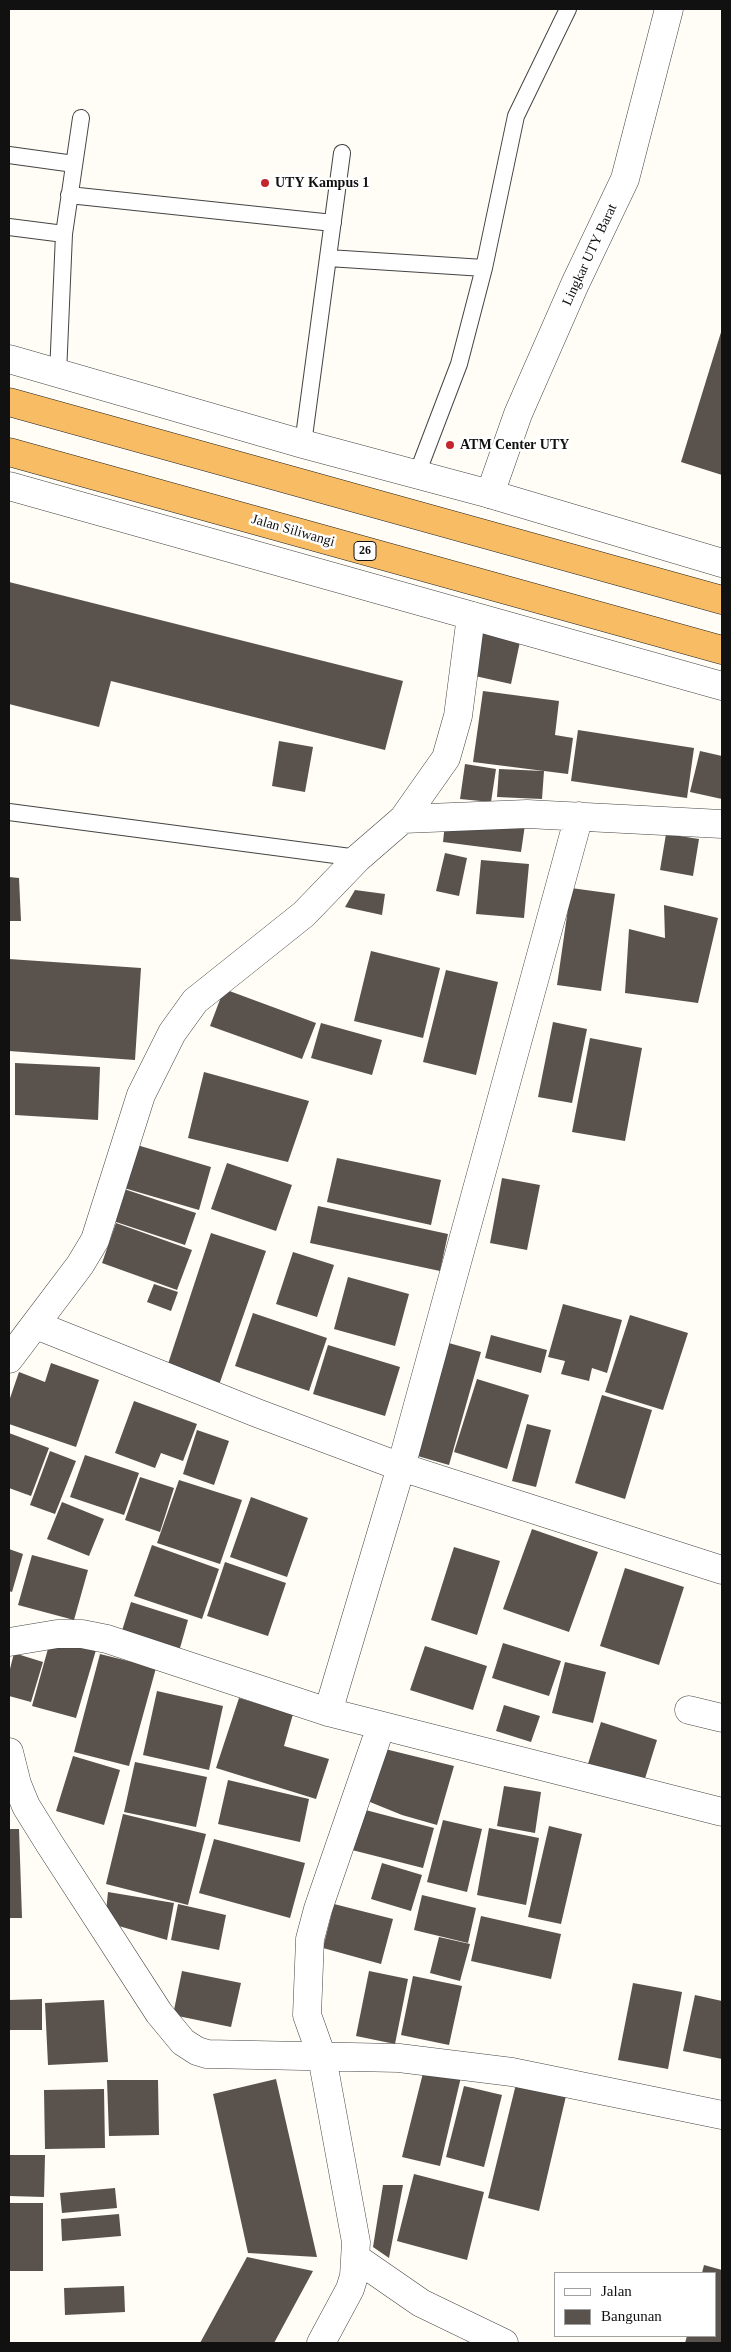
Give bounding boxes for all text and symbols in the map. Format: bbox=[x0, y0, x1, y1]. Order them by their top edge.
place label: UTY Kampus 1 bbox=[275, 175, 369, 191]
marker: UTY Kampus 1 bbox=[259, 177, 271, 189]
street label: Lingkar UTY Barat bbox=[559, 201, 621, 309]
place label: ATM Center UTY bbox=[460, 437, 569, 453]
marker: ATM Center UTY bbox=[444, 439, 456, 451]
street label: Jalan Siliwangi bbox=[249, 511, 337, 551]
road number: 26 bbox=[354, 542, 376, 560]
legend bbox=[554, 2272, 716, 2337]
text: Jalan bbox=[601, 2283, 632, 2299]
text: Bangunan bbox=[601, 2308, 662, 2324]

